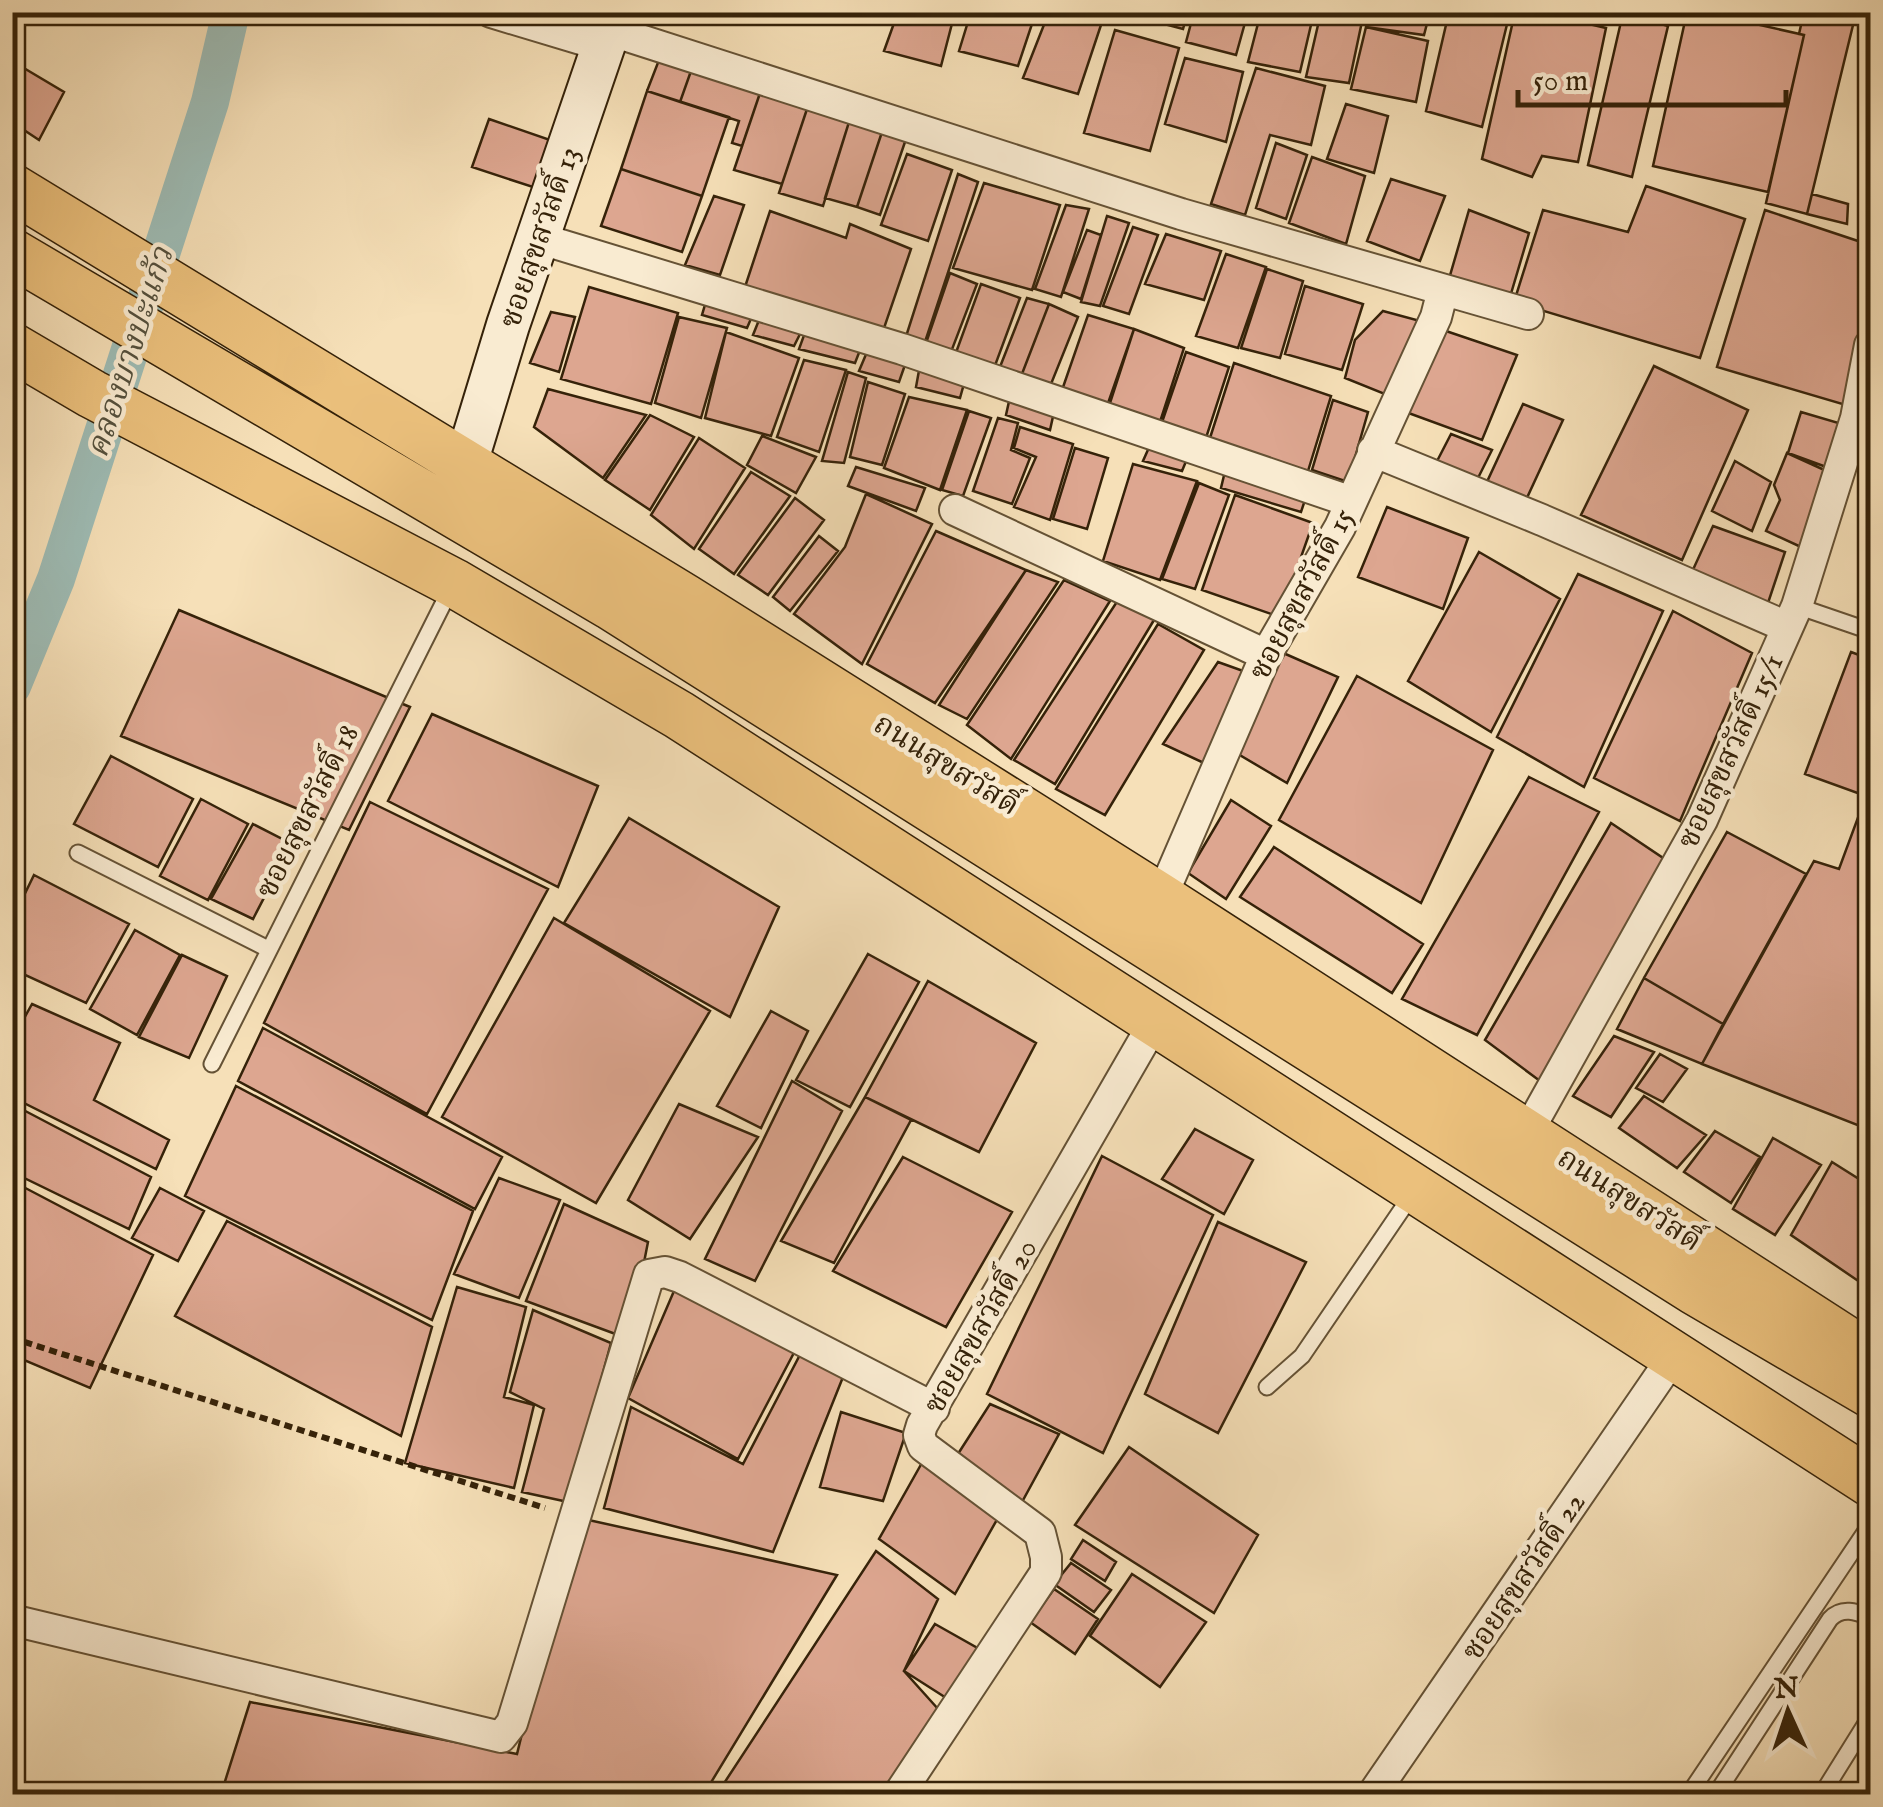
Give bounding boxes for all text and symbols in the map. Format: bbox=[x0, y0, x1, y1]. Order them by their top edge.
scale bar bbox=[1518, 45, 1786, 107]
text: 50 m bbox=[1533, 63, 1588, 101]
street label: ซอยสุขสวัสดิ์ 13 bbox=[488, 141, 590, 333]
water label: คลองบางปะแก้ว bbox=[78, 241, 185, 463]
street label: ซอยสุขสวัสดิ์ 15 bbox=[1238, 500, 1364, 687]
street label: ซอยสุขสวัสดิ์ 15/1 bbox=[1666, 647, 1793, 855]
street label: ถนนสุขสวัสดิ์ bbox=[866, 702, 1029, 826]
street label: ซอยสุขสวัสดิ์ 18 bbox=[245, 717, 369, 905]
street label: ถนนสุขสวัสดิ์ bbox=[1549, 1136, 1712, 1262]
street label: ซอยสุขสวัสดิ์ 20 bbox=[913, 1231, 1047, 1421]
street label: ซอยสุขสวัสดิ์ 22 bbox=[1451, 1483, 1595, 1669]
north arrow bbox=[1738, 1662, 1838, 1762]
text: N bbox=[1773, 1671, 1800, 1708]

